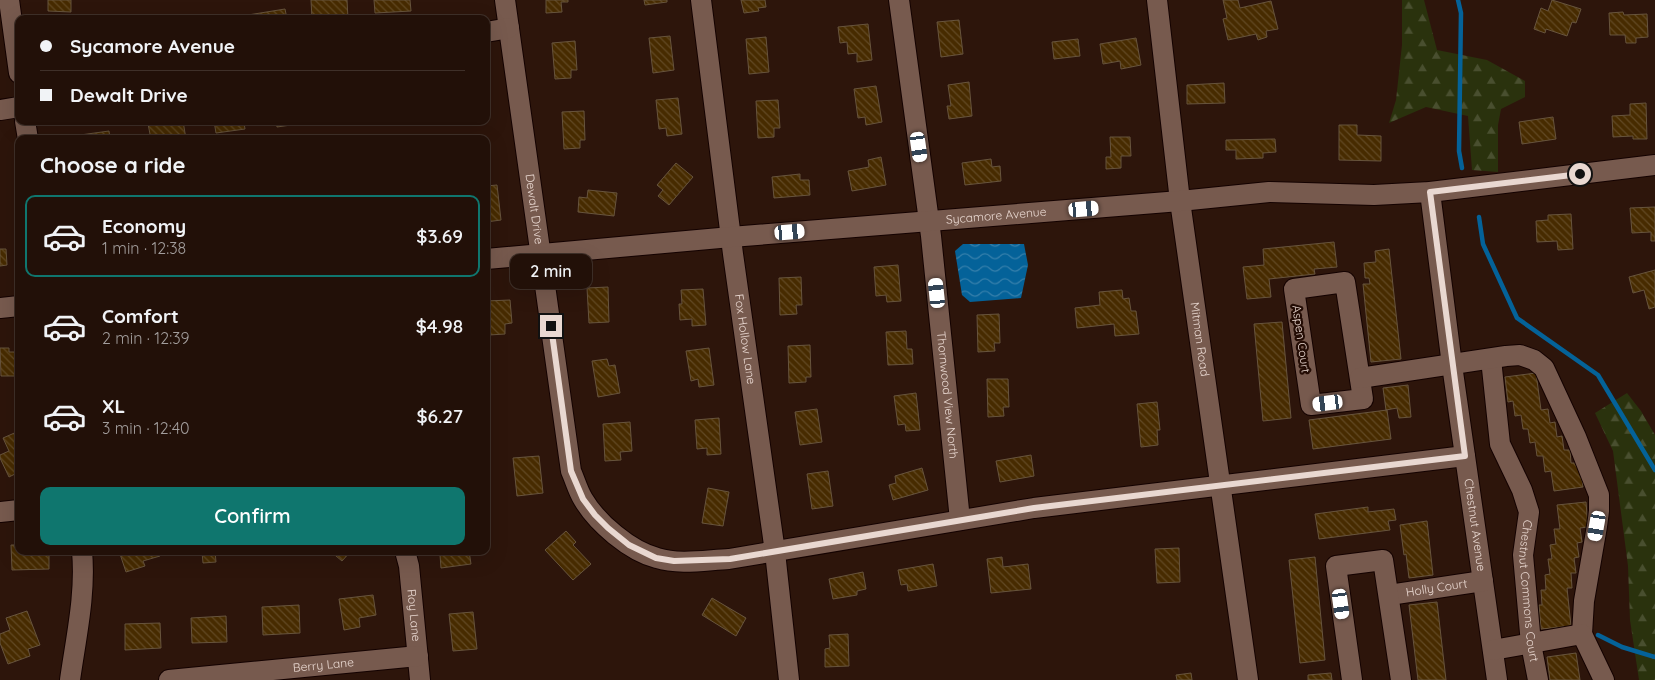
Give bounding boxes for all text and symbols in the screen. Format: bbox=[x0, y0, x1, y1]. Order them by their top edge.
text: Sycamore Avenue bbox=[70, 34, 235, 58]
text: Dewalt Drive bbox=[70, 83, 188, 107]
car bbox=[909, 131, 928, 163]
text: Choose a ride bbox=[40, 151, 185, 179]
route start bbox=[1569, 163, 1591, 185]
street label: Dewalt Drive bbox=[522, 173, 547, 245]
car bbox=[1068, 200, 1099, 218]
street label: Sycamore Avenue bbox=[945, 204, 1047, 227]
icon: car bbox=[42, 214, 87, 259]
text: Economy bbox=[102, 214, 186, 238]
car bbox=[774, 223, 805, 241]
text: $3.69 bbox=[416, 224, 463, 248]
text: 1 min · 12:38 bbox=[102, 238, 186, 258]
callout: 2 min bbox=[510, 254, 592, 288]
text: 2 min bbox=[530, 261, 572, 281]
car bbox=[927, 277, 946, 309]
street label: Fox Hollow Lane bbox=[732, 293, 759, 385]
street label: Mitman Road bbox=[1187, 301, 1213, 377]
icon: car bbox=[42, 304, 87, 349]
text: Comfort bbox=[102, 304, 179, 328]
street label: Aspen Court bbox=[1289, 304, 1314, 374]
text: $4.98 bbox=[416, 314, 463, 338]
route end bbox=[540, 315, 562, 337]
text: 2 min · 12:39 bbox=[102, 328, 189, 348]
street label: Thornwood View North bbox=[934, 330, 962, 459]
icon: car bbox=[42, 394, 87, 439]
text: XL bbox=[102, 394, 125, 418]
car bbox=[1312, 394, 1343, 412]
text: $6.27 bbox=[416, 404, 463, 428]
text: 3 min · 12:40 bbox=[102, 418, 190, 438]
street label: Chestnut Avenue bbox=[1461, 478, 1489, 572]
button: Confirm bbox=[40, 487, 465, 545]
car bbox=[1587, 510, 1606, 542]
street label: Chestnut Commons Court bbox=[1516, 519, 1542, 663]
street label: Holly Court bbox=[1405, 575, 1468, 599]
street label: Roy Lane bbox=[404, 588, 424, 642]
car bbox=[1331, 588, 1350, 620]
street label: Berry Lane bbox=[292, 654, 355, 675]

